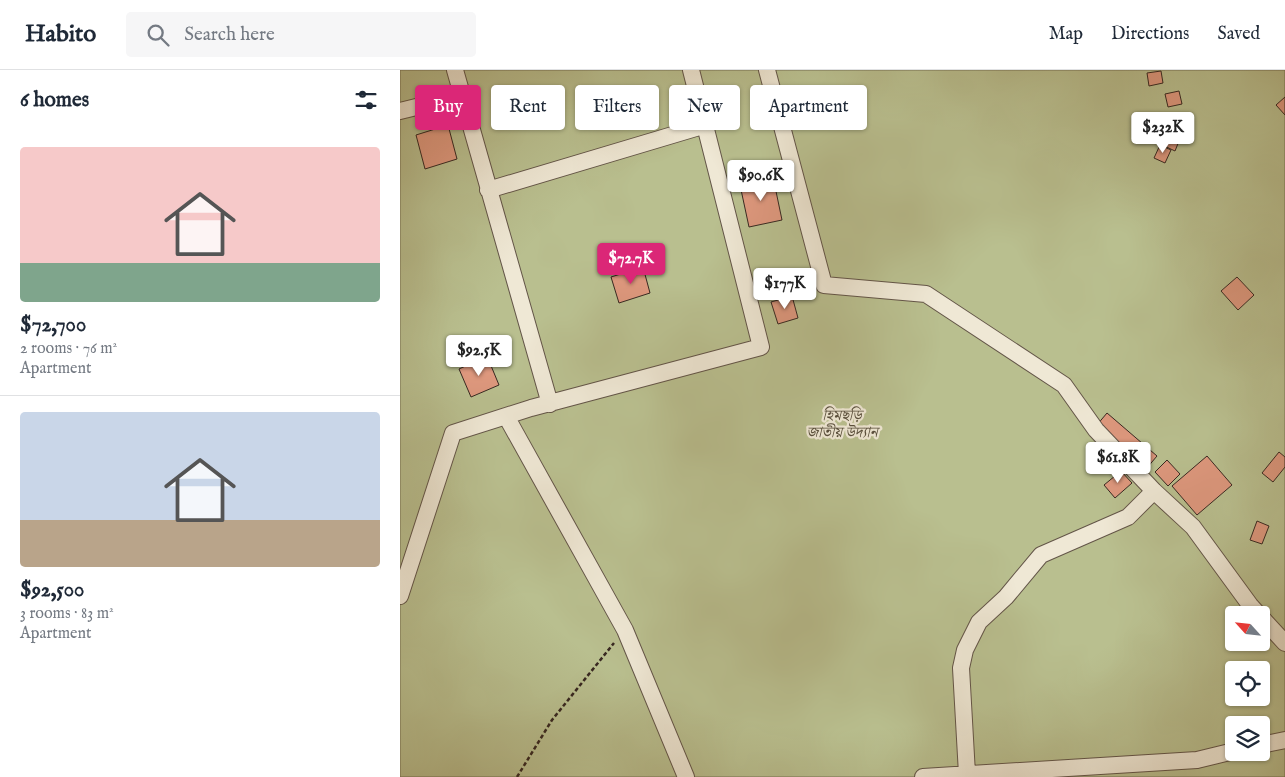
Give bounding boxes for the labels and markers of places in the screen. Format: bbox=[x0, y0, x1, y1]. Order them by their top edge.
pin: $232K bbox=[1128, 112, 1198, 154]
pin: $90.6K bbox=[720, 160, 802, 202]
pin: $72.7K bbox=[590, 242, 672, 285]
pin: $177K bbox=[750, 268, 820, 310]
pin: $92.5K bbox=[438, 334, 520, 377]
pin: $61.8K bbox=[1077, 442, 1159, 484]

